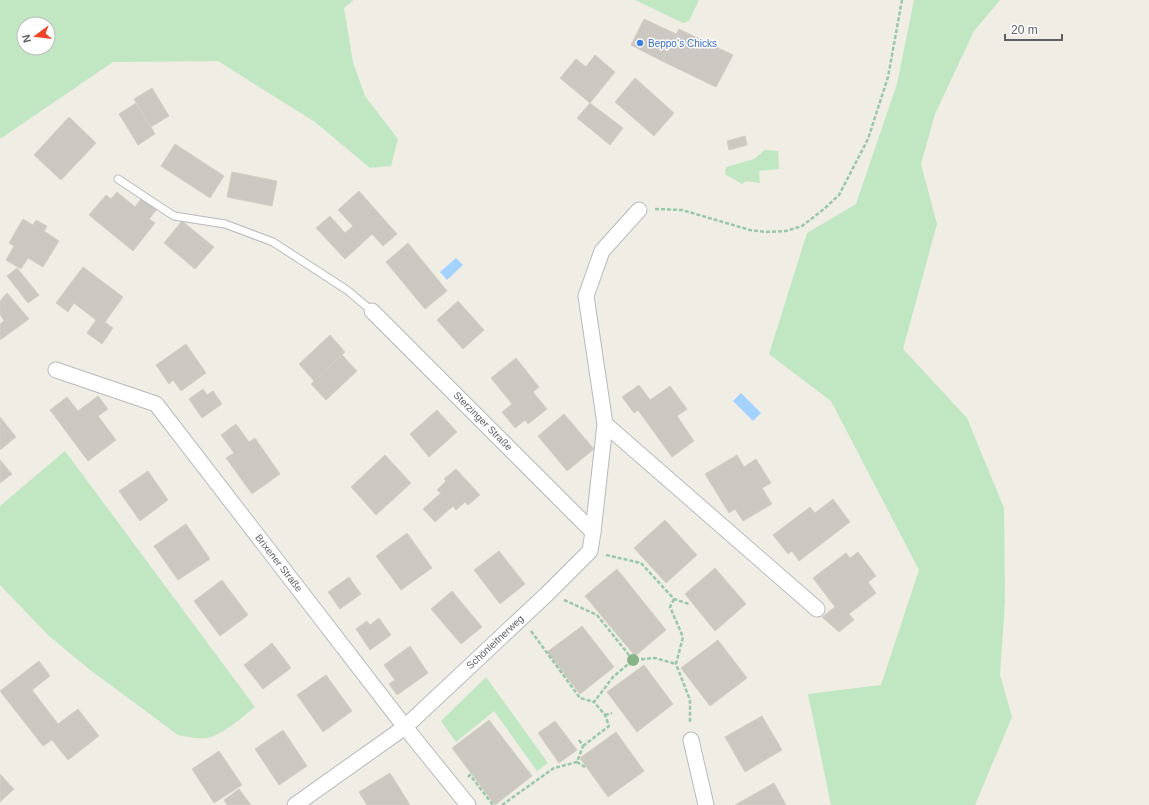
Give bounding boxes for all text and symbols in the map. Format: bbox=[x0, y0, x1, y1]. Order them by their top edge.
north arrow bbox=[16, 16, 56, 56]
scale bar bbox=[1005, 16, 1062, 42]
text: 20 m bbox=[1011, 23, 1038, 37]
text: N bbox=[20, 33, 33, 44]
marker: Beppo‘s Chicks bbox=[635, 38, 645, 48]
place label: Beppo‘s Chicks bbox=[648, 38, 717, 49]
street label: Sterzinger Straße bbox=[451, 389, 515, 453]
street label: Brixener Straße bbox=[253, 532, 305, 594]
street label: Schönleitnerweg bbox=[464, 613, 526, 671]

